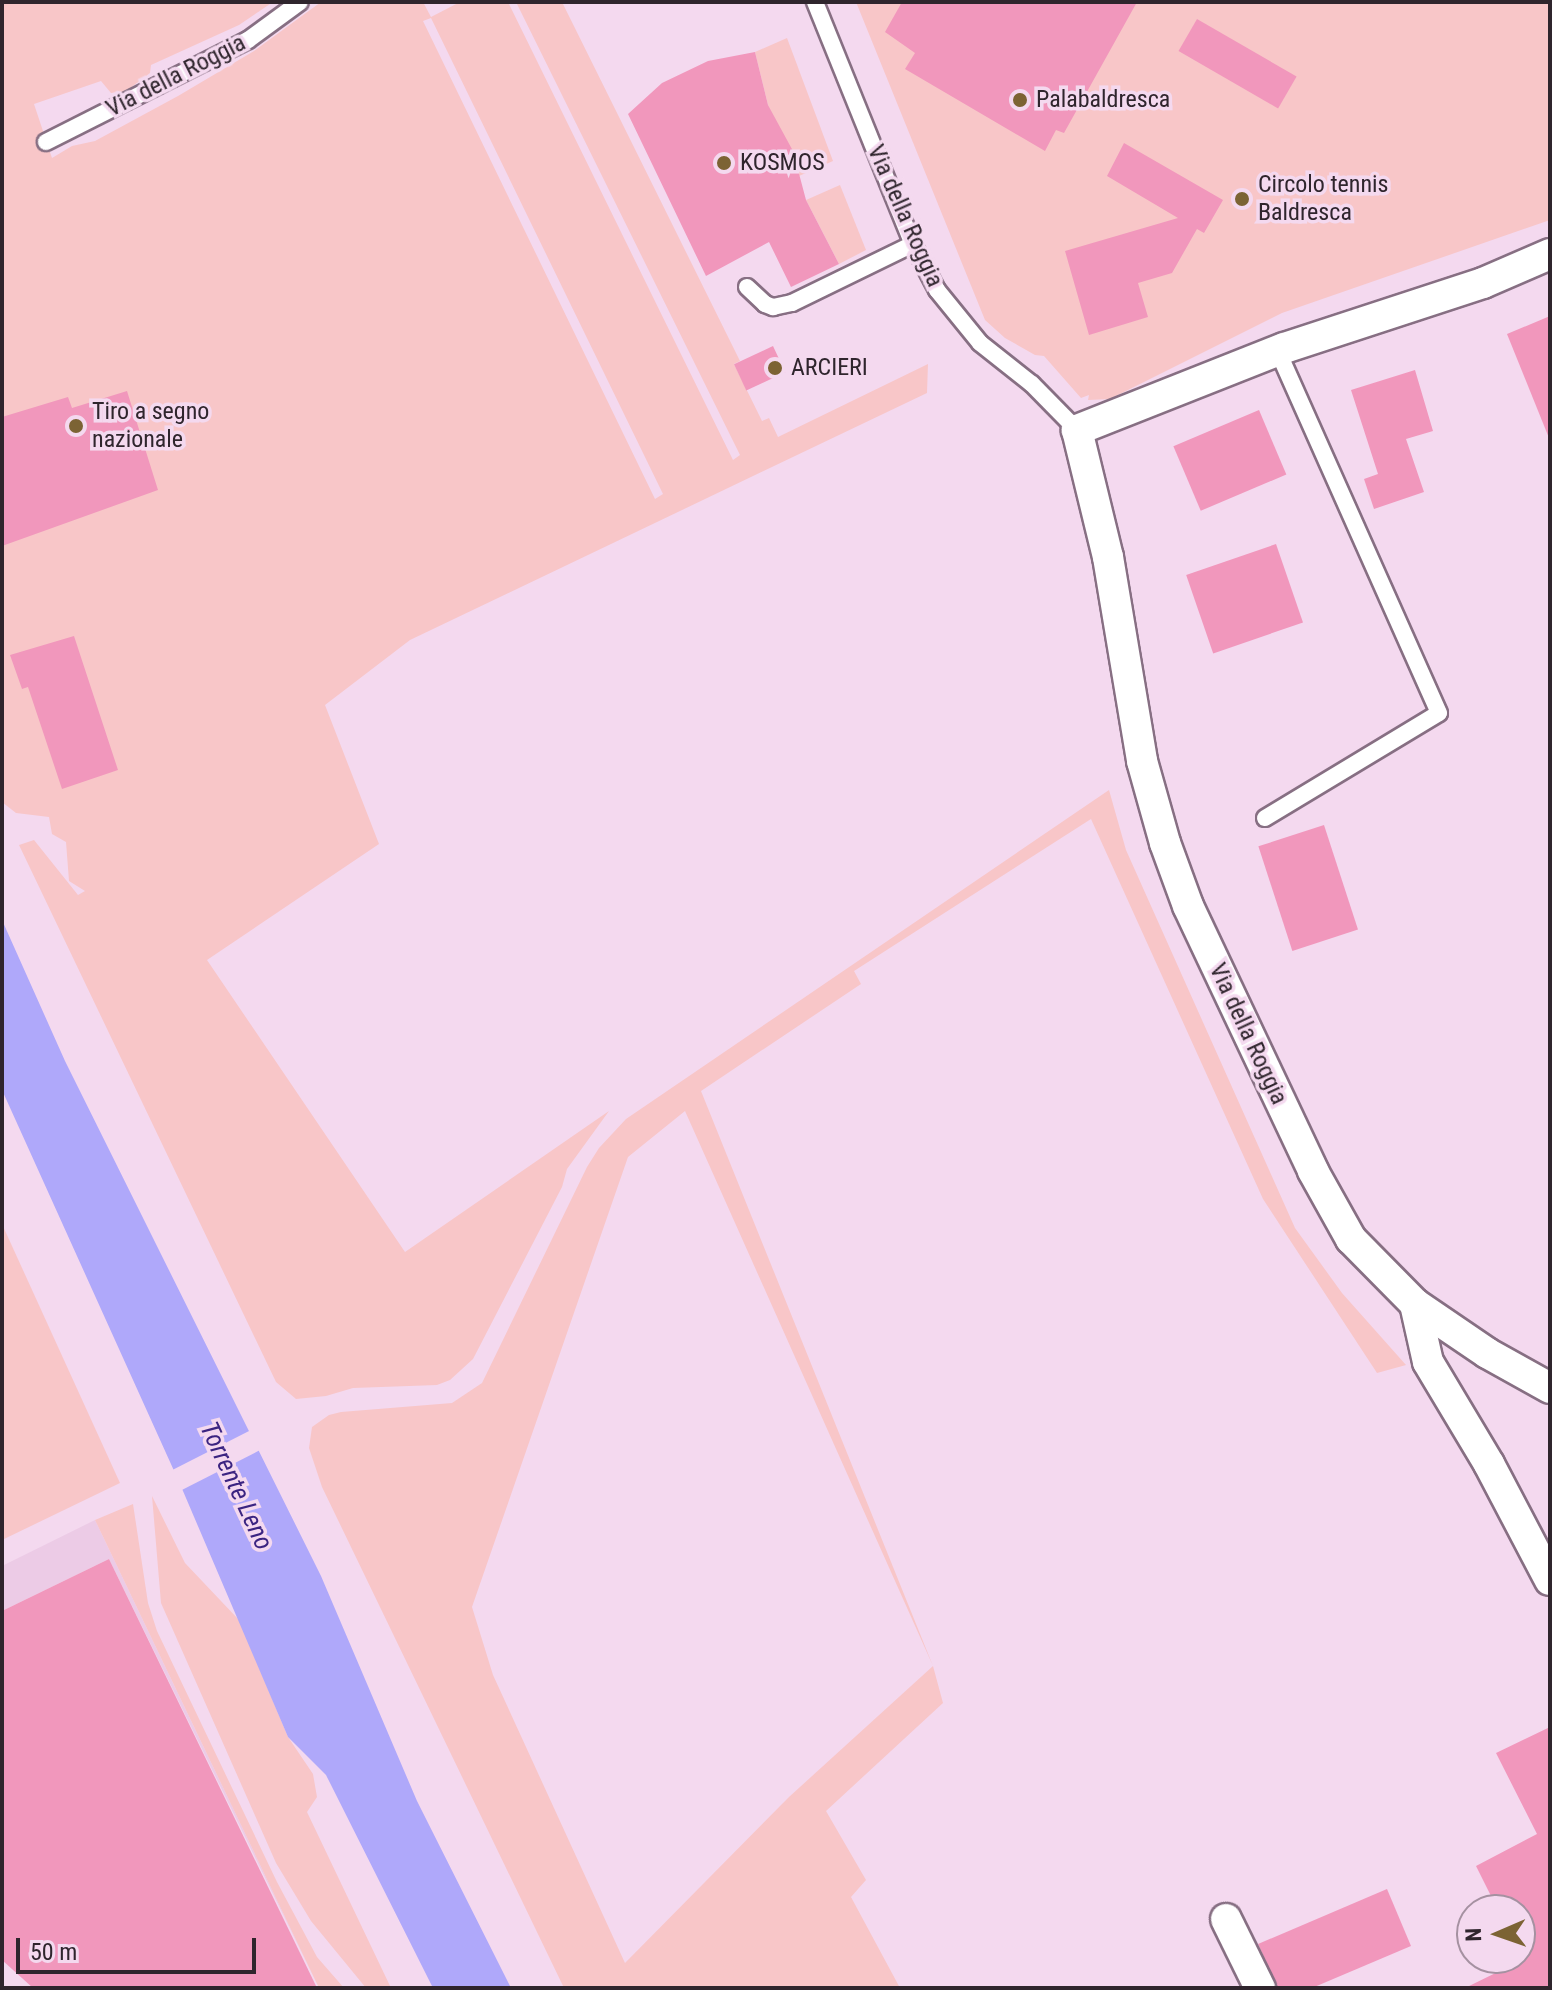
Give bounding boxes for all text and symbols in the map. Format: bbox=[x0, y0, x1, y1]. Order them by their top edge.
street label: Via della Roggia bbox=[101, 29, 251, 123]
place label: Palabaldresca bbox=[1036, 86, 1170, 114]
marker: Palabaldresca bbox=[1011, 91, 1029, 109]
street label: Via della Roggia bbox=[861, 140, 949, 292]
place label: KOSMOS bbox=[740, 149, 825, 177]
marker: KOSMOS bbox=[715, 154, 733, 172]
place label: Circolo tennis Baldresca bbox=[1258, 171, 1388, 227]
marker: Circolo tennis Baldresca bbox=[1233, 190, 1251, 208]
place label: ARCIERI bbox=[791, 354, 868, 382]
marker: ARCIERI bbox=[766, 359, 784, 377]
place label: Tiro a segno nazionale bbox=[92, 398, 209, 454]
marker: Tiro a segno nazionale bbox=[67, 417, 85, 435]
street label: Via della Roggia bbox=[1203, 959, 1293, 1109]
water label: Torrente Leno bbox=[193, 1417, 279, 1555]
north arrow bbox=[1456, 1894, 1536, 1974]
scale bar bbox=[20, 1922, 260, 1972]
text: N bbox=[1461, 1928, 1486, 1942]
text: 50 m bbox=[30, 1938, 77, 1966]

